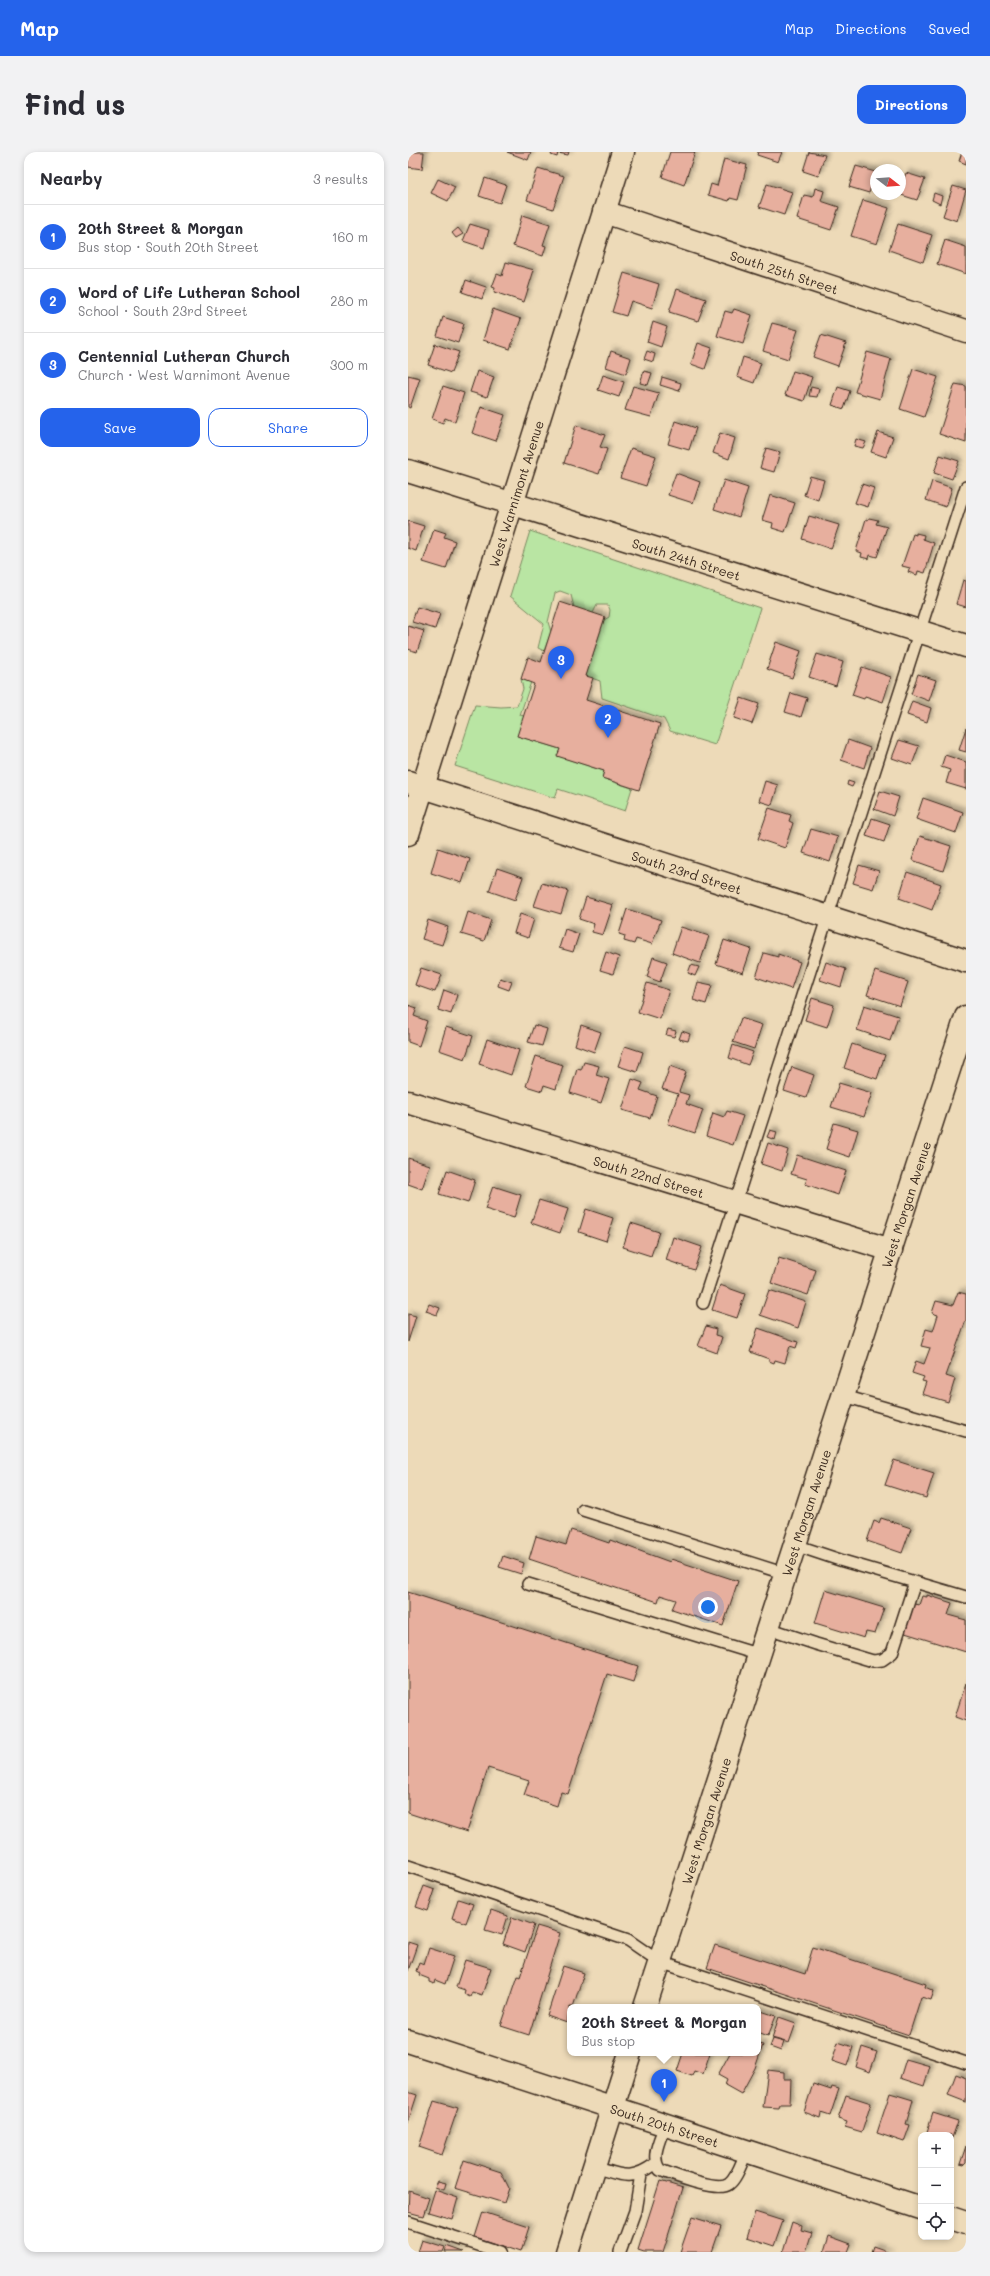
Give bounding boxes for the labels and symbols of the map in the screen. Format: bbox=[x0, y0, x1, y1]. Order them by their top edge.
north arrow bbox=[870, 164, 906, 200]
street label: South 25th Street bbox=[728, 246, 841, 297]
street label: West Warnimont Avenue bbox=[484, 418, 546, 569]
street label: South 24th Street bbox=[630, 533, 743, 583]
pin: 3 bbox=[548, 646, 574, 679]
pin: 2 bbox=[595, 705, 621, 738]
street label: South 23rd Street bbox=[630, 846, 744, 897]
street label: West Morgan Avenue bbox=[877, 1139, 934, 1270]
street label: South 22nd Street bbox=[591, 1151, 707, 1201]
street label: West Morgan Avenue bbox=[777, 1447, 834, 1578]
your location bbox=[698, 1597, 718, 1617]
street label: West Morgan Avenue bbox=[677, 1755, 734, 1886]
pin: 1 bbox=[651, 2069, 677, 2102]
street label: South 20th Street bbox=[608, 2099, 722, 2150]

